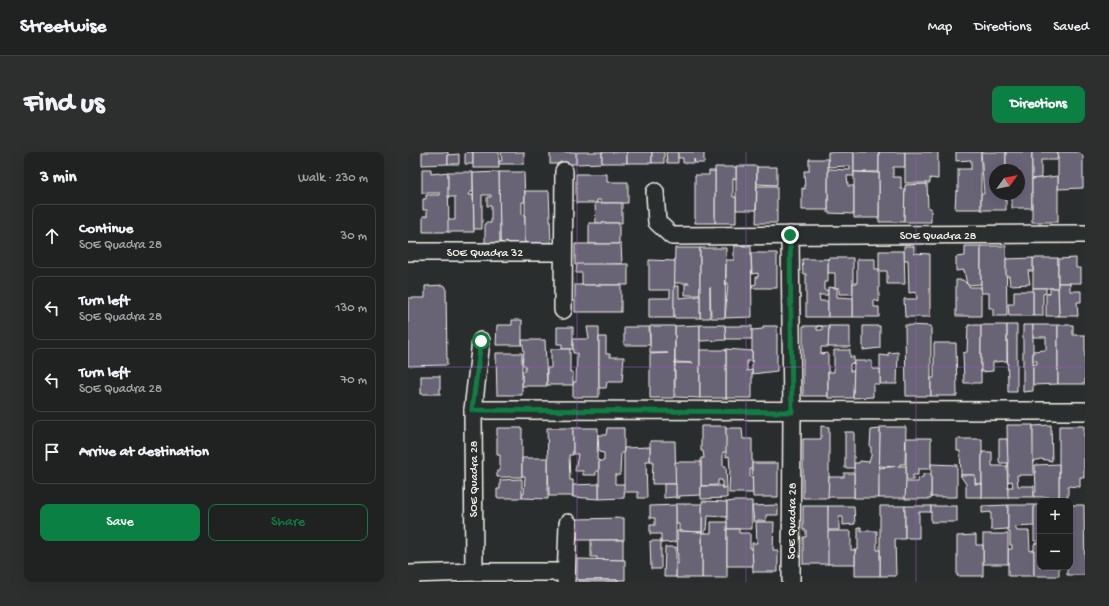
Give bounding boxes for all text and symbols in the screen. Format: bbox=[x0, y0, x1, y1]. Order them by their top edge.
text: Streetwise bbox=[20, 16, 106, 39]
text: Map bbox=[928, 19, 952, 36]
text: Directions bbox=[974, 19, 1031, 36]
text: Saved bbox=[1053, 19, 1089, 36]
button: Directions bbox=[992, 86, 1085, 123]
text: Find us bbox=[24, 88, 104, 121]
north arrow bbox=[989, 164, 1025, 200]
text: 3 min bbox=[40, 168, 77, 188]
text: Walk · 230 m bbox=[298, 171, 368, 186]
text: Continue bbox=[79, 220, 133, 238]
icon: ahead bbox=[41, 225, 63, 247]
route end bbox=[781, 226, 799, 244]
text: 30 m bbox=[341, 229, 367, 244]
street label: SOE Quadra 28 bbox=[900, 230, 977, 244]
text: SOE Quadra 28 bbox=[79, 238, 162, 253]
street label: SOE Quadra 32 bbox=[447, 247, 523, 261]
text: Turn left bbox=[79, 292, 130, 310]
icon: left bbox=[41, 297, 63, 319]
text: 130 m bbox=[335, 301, 367, 316]
text: SOE Quadra 28 bbox=[79, 310, 162, 325]
route start bbox=[472, 332, 490, 350]
text: Turn left bbox=[79, 364, 130, 382]
icon: left bbox=[41, 369, 63, 391]
text: 70 m bbox=[341, 373, 367, 388]
text: SOE Quadra 28 bbox=[79, 382, 162, 397]
street label: SOE Quadra 28 bbox=[468, 440, 482, 517]
icon: arrive bbox=[41, 441, 63, 463]
text: Arrive at destination bbox=[79, 443, 209, 461]
street label: SOE Quadra 28 bbox=[785, 482, 801, 560]
map controls bbox=[1037, 498, 1073, 570]
button: + bbox=[1037, 498, 1073, 534]
button: Save bbox=[40, 504, 200, 541]
button: Share bbox=[208, 504, 368, 541]
button: − bbox=[1037, 534, 1073, 570]

